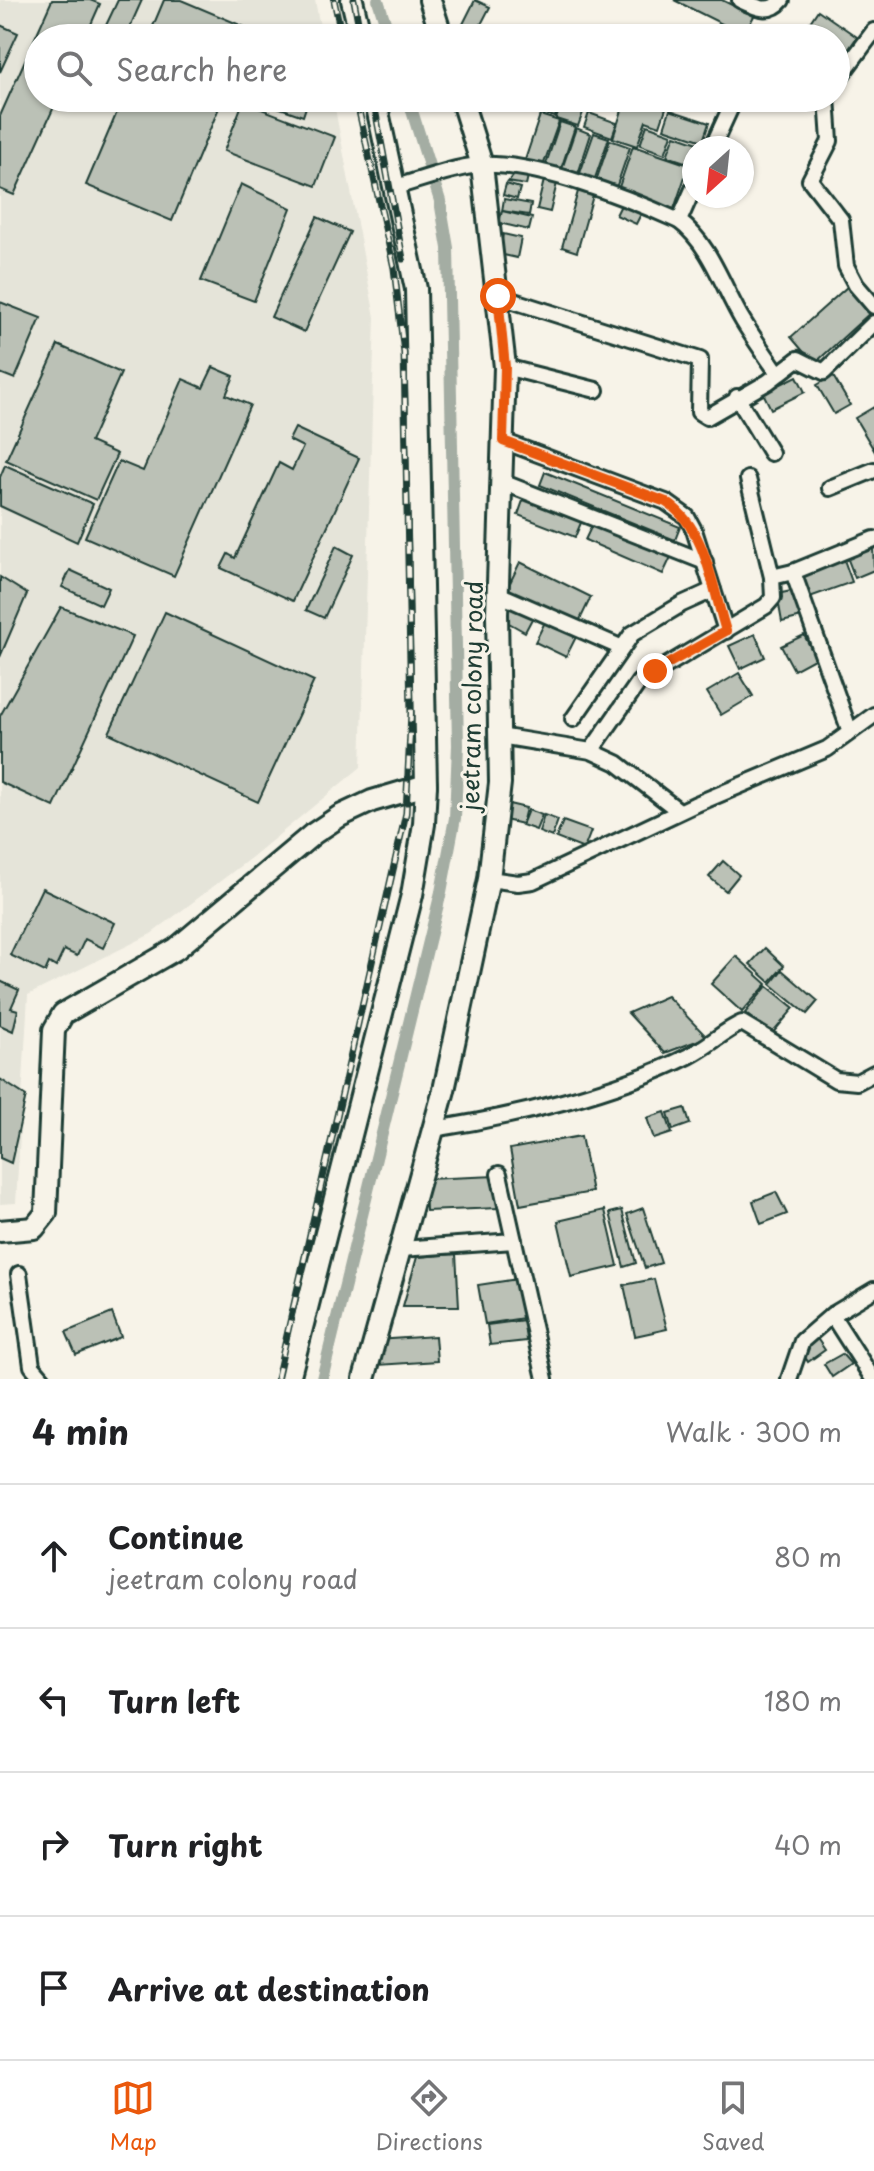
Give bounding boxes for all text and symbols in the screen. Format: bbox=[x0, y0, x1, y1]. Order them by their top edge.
search box bbox=[24, 24, 850, 112]
icon: search bbox=[52, 46, 96, 90]
text: Search here bbox=[116, 46, 288, 91]
north arrow bbox=[682, 136, 754, 208]
route start bbox=[480, 278, 516, 314]
street label: jeetram colony road bbox=[451, 580, 491, 814]
route end bbox=[637, 653, 673, 689]
text: 4 min bbox=[32, 1405, 129, 1457]
text: Walk · 300 m bbox=[666, 1412, 842, 1451]
text: Continue bbox=[108, 1514, 243, 1559]
icon: ahead bbox=[32, 1534, 76, 1578]
text: 80 m bbox=[774, 1537, 842, 1576]
text: jeetram colony road bbox=[108, 1559, 358, 1598]
icon: left bbox=[32, 1678, 76, 1722]
text: Turn left bbox=[108, 1678, 240, 1723]
text: 180 m bbox=[764, 1681, 842, 1720]
icon: right bbox=[32, 1822, 76, 1866]
text: Turn right bbox=[108, 1822, 263, 1867]
text: 40 m bbox=[774, 1825, 842, 1864]
icon: arrive bbox=[32, 1966, 76, 2010]
text: Arrive at destination bbox=[108, 1966, 430, 2011]
tab: Map bbox=[110, 2076, 157, 2157]
tab: Directions bbox=[376, 2076, 483, 2157]
tab: Saved bbox=[702, 2076, 764, 2157]

